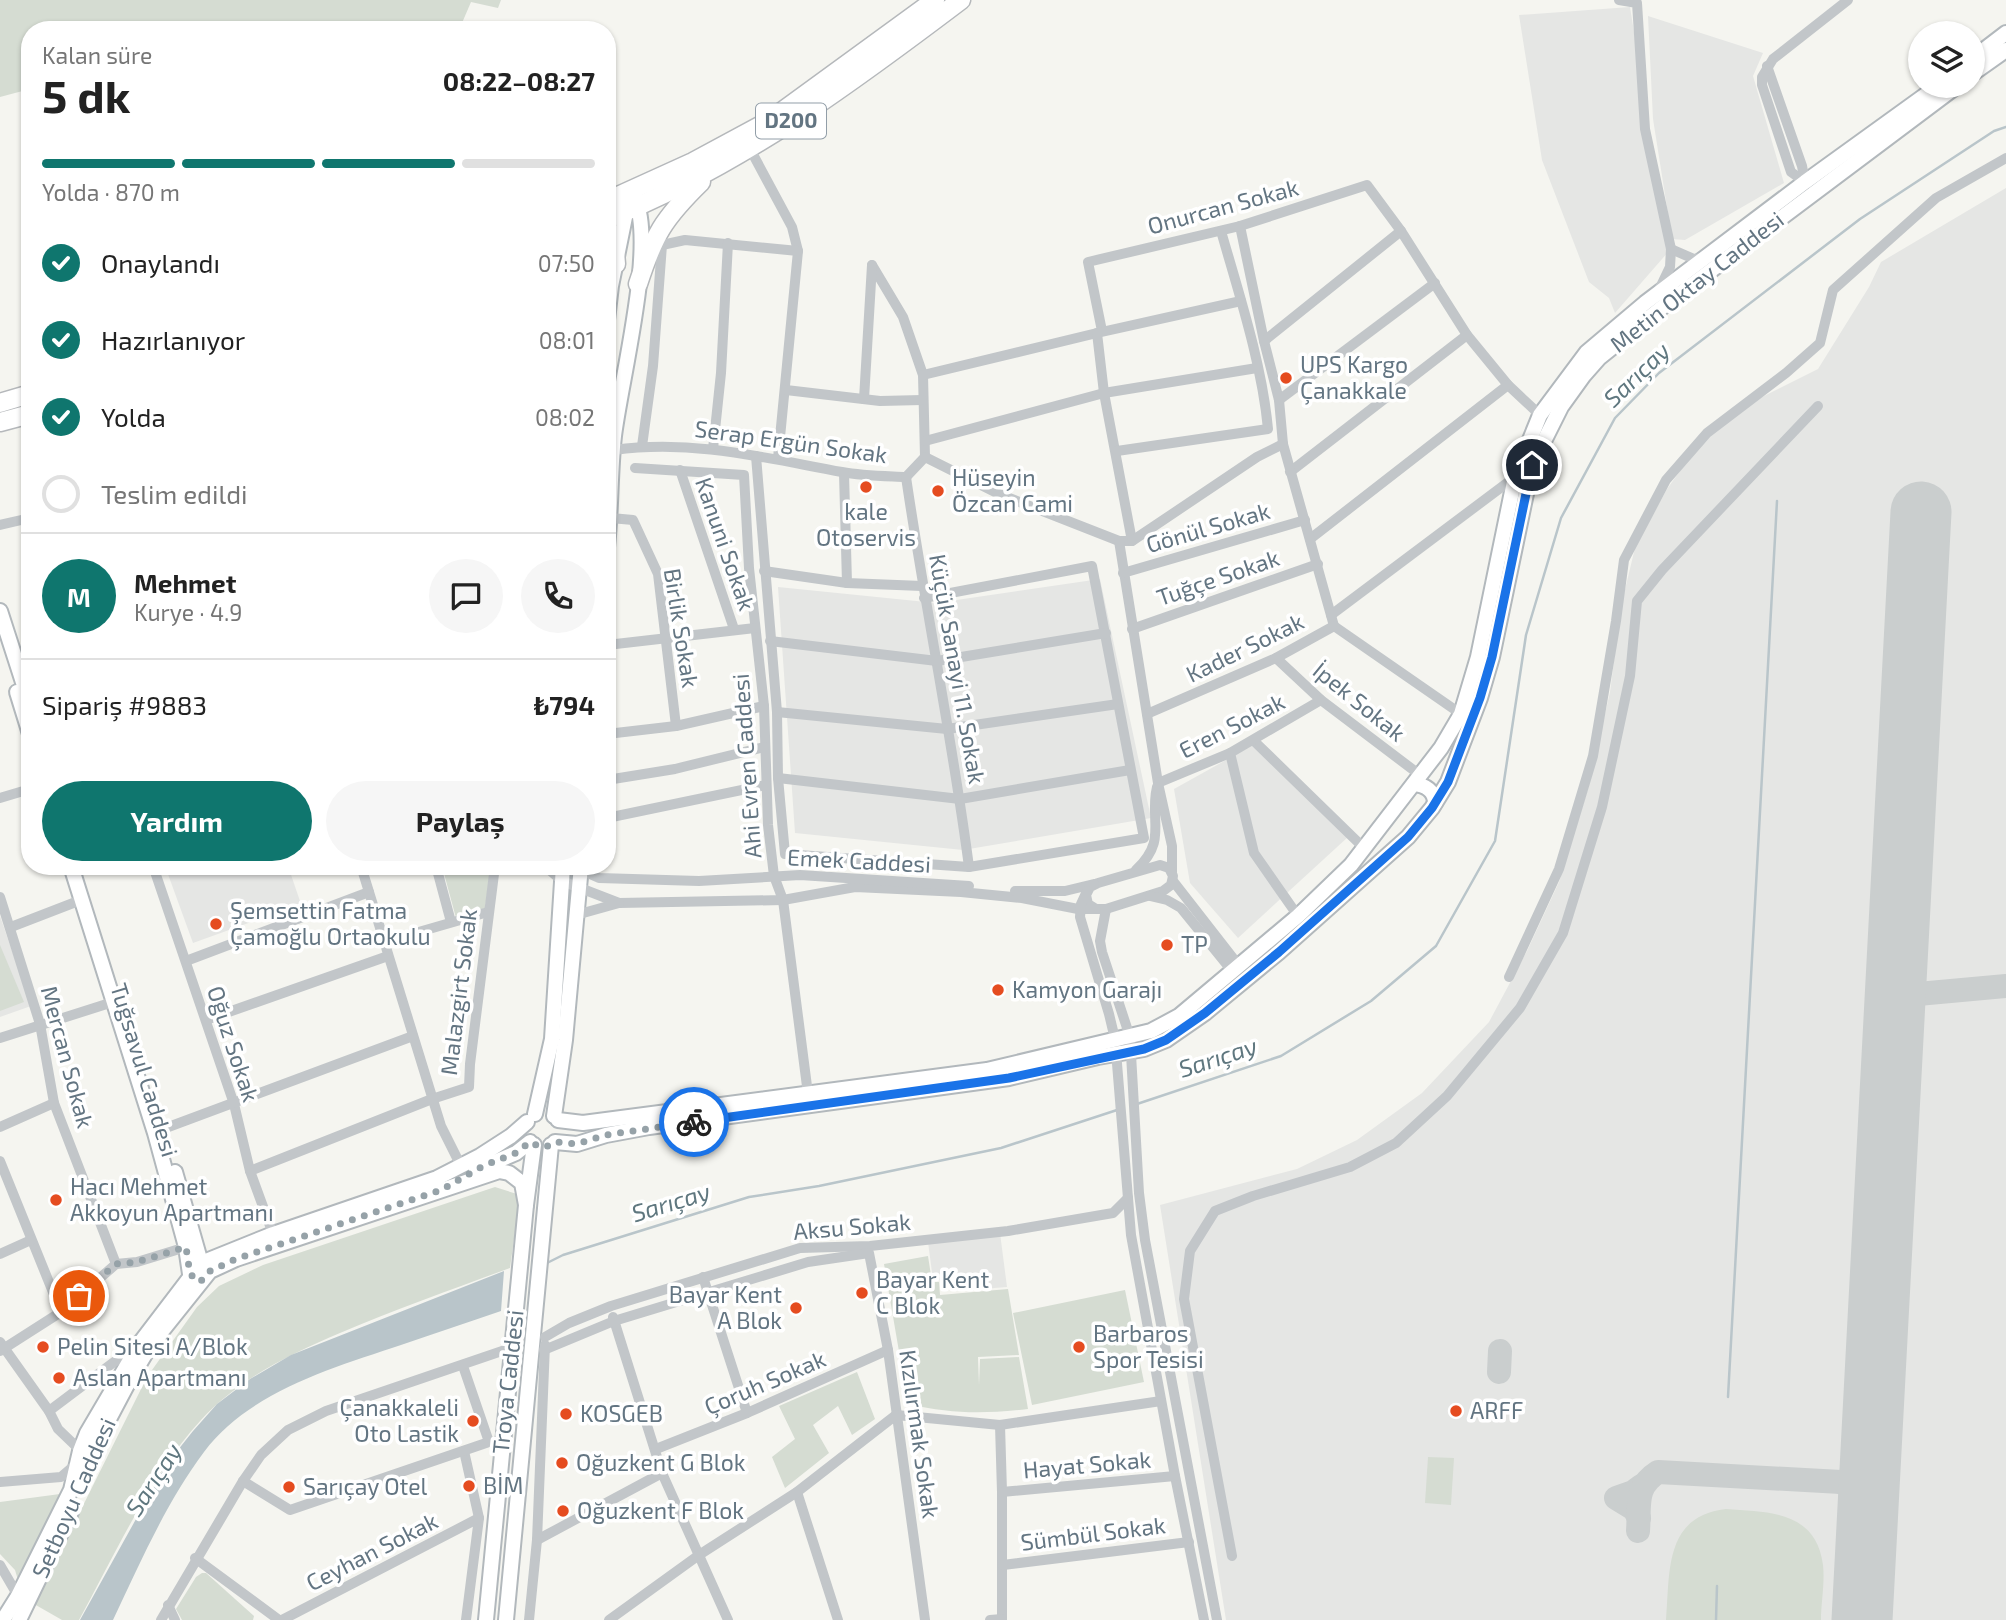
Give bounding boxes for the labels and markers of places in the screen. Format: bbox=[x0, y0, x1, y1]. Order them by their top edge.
place label: UPS Kargo Çanakkale bbox=[1300, 350, 1408, 405]
marker: UPS Kargo Çanakkale bbox=[1278, 370, 1294, 386]
pin bbox=[1502, 435, 1562, 495]
place label: Hüseyin Özcan Cami bbox=[952, 463, 1073, 517]
marker: kale Otoservis bbox=[858, 479, 874, 495]
marker: Hüseyin Özcan Cami bbox=[930, 483, 946, 499]
place label: kale Otoservis bbox=[816, 497, 916, 551]
place label: Şemsettin Fatma Çamoğlu Ortaokulu bbox=[230, 896, 431, 951]
marker: Şemsettin Fatma Çamoğlu Ortaokulu bbox=[208, 916, 224, 932]
place label: TP bbox=[1181, 930, 1208, 958]
marker: TP bbox=[1159, 937, 1175, 953]
place label: Kamyon Garajı bbox=[1012, 975, 1162, 1003]
marker: Kamyon Garajı bbox=[990, 982, 1006, 998]
place label: Hacı Mehmet Akkoyun Apartmanı bbox=[70, 1172, 274, 1226]
marker: Hacı Mehmet Akkoyun Apartmanı bbox=[48, 1192, 64, 1208]
place label: Bayar Kent C Blok bbox=[876, 1265, 989, 1319]
pin bbox=[49, 1266, 109, 1326]
place label: Bayar Kent A Blok bbox=[669, 1280, 782, 1334]
marker: Bayar Kent C Blok bbox=[854, 1285, 870, 1301]
marker: Bayar Kent A Blok bbox=[788, 1300, 804, 1316]
place label: Barbaros Spor Tesisi bbox=[1093, 1319, 1204, 1373]
place label: Pelin Sitesi A/Blok bbox=[57, 1332, 248, 1360]
marker: Pelin Sitesi A/Blok bbox=[35, 1339, 51, 1355]
marker: Barbaros Spor Tesisi bbox=[1071, 1339, 1087, 1355]
place label: Aslan Apartmanı bbox=[73, 1363, 247, 1391]
marker: Aslan Apartmanı bbox=[51, 1370, 67, 1386]
place label: Çanakkaleli Oto Lastik bbox=[339, 1393, 459, 1447]
place label: ARFF bbox=[1470, 1396, 1523, 1424]
place label: KOSGEB bbox=[580, 1399, 663, 1427]
marker: ARFF bbox=[1448, 1403, 1464, 1419]
marker: KOSGEB bbox=[558, 1406, 574, 1422]
marker: Çanakkaleli Oto Lastik bbox=[465, 1413, 481, 1429]
place label: Oğuzkent G Blok bbox=[576, 1448, 746, 1476]
marker: Oğuzkent G Blok bbox=[554, 1455, 570, 1471]
place label: BİM bbox=[483, 1471, 523, 1499]
place label: Sarıçay Otel bbox=[303, 1472, 428, 1501]
marker: BİM bbox=[461, 1478, 477, 1494]
marker: Sarıçay Otel bbox=[281, 1479, 297, 1495]
place label: Oğuzkent F Blok bbox=[577, 1496, 744, 1524]
marker: Oğuzkent F Blok bbox=[555, 1503, 571, 1519]

